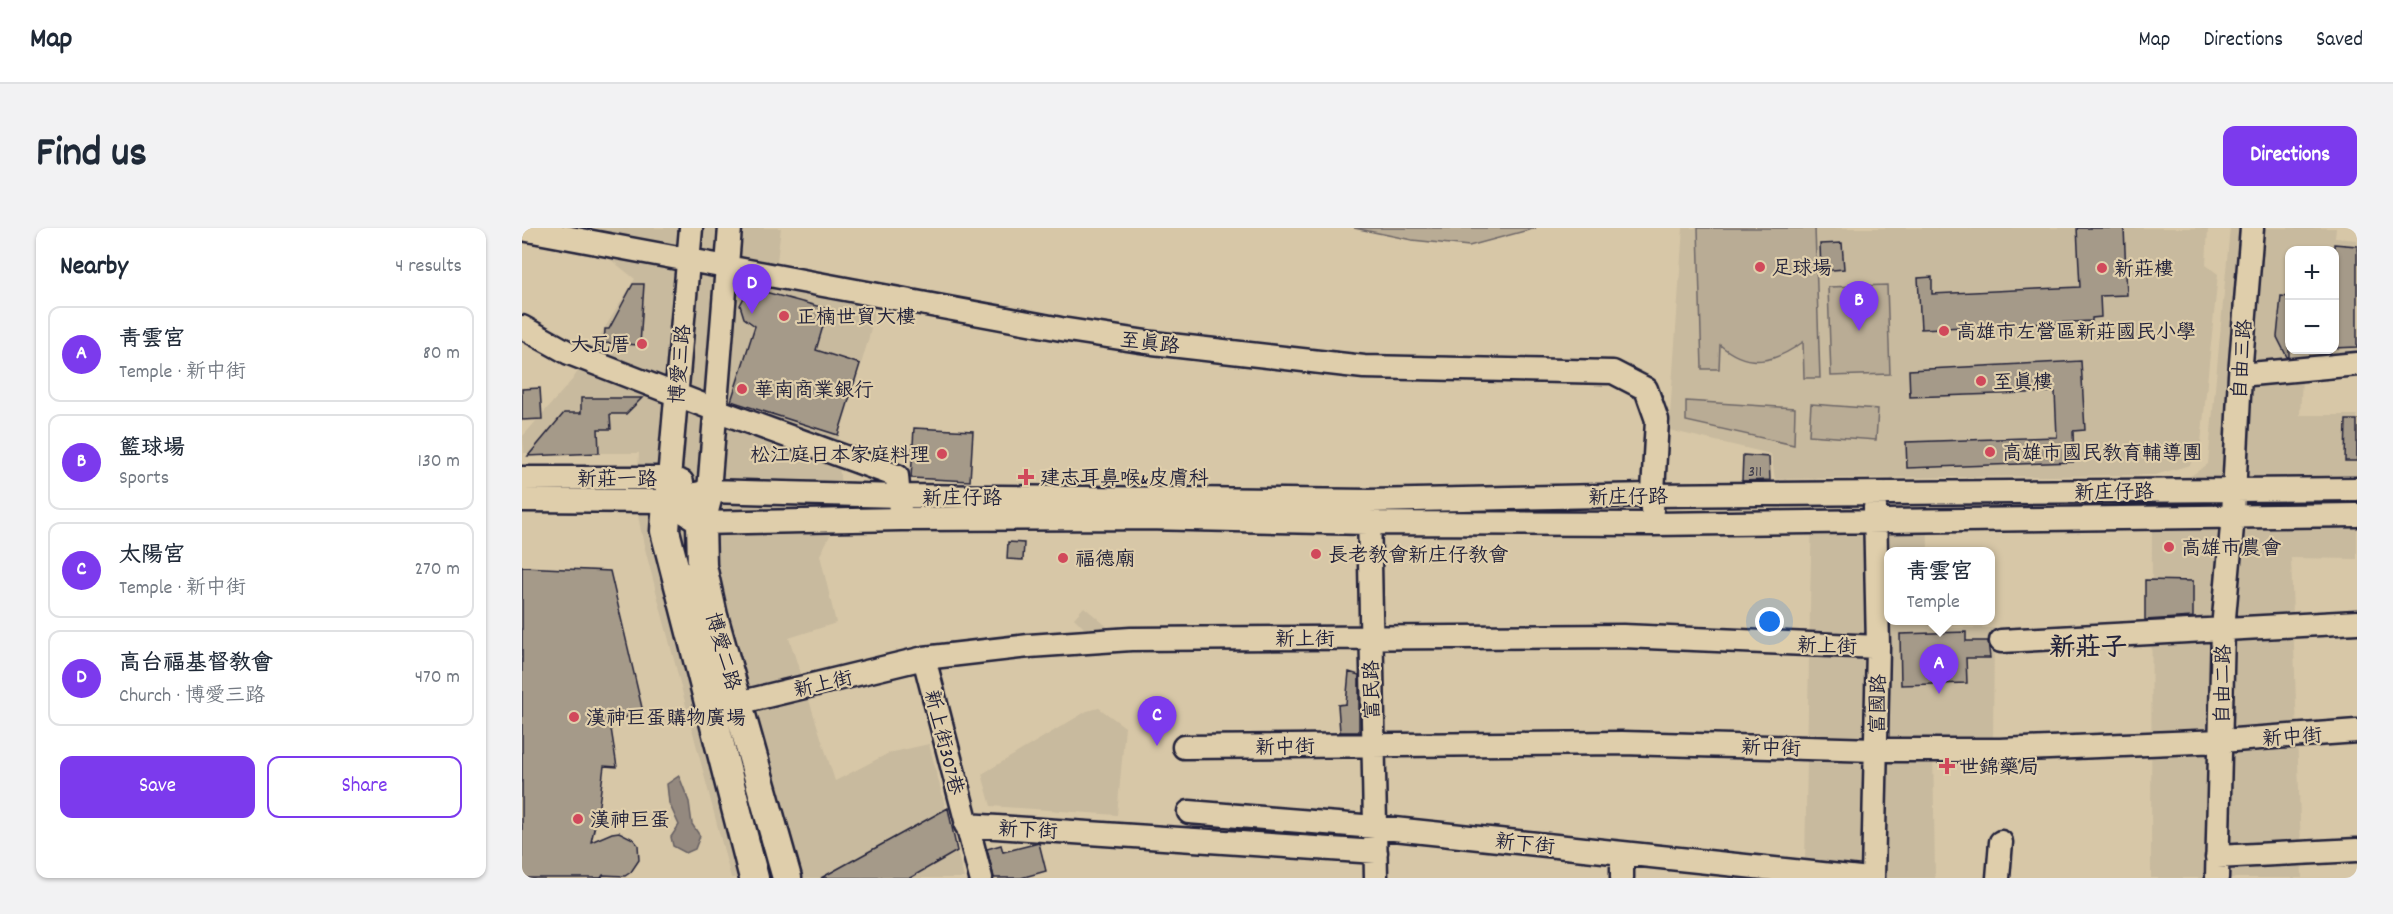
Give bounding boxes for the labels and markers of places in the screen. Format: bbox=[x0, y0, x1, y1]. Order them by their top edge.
place label: 足球場 bbox=[1772, 256, 1832, 284]
place label: 新莊樓 bbox=[2114, 257, 2174, 285]
marker: 足球場 bbox=[1753, 260, 1767, 274]
marker: 新莊樓 bbox=[2095, 261, 2109, 275]
pin: D bbox=[732, 264, 772, 314]
pin: B bbox=[1840, 282, 1878, 331]
place label: 正楠世貿大樓 bbox=[796, 305, 916, 333]
marker: 正楠世貿大樓 bbox=[777, 309, 791, 323]
place label: 高雄市左營區新莊國民小學 bbox=[1956, 320, 2196, 348]
marker: 高雄市左營區新莊國民小學 bbox=[1937, 324, 1951, 338]
place label: 大瓦厝 bbox=[570, 333, 630, 361]
marker: 大瓦厝 bbox=[635, 337, 649, 351]
place label: 至真樓 bbox=[1993, 370, 2053, 398]
marker: 至真樓 bbox=[1974, 374, 1988, 388]
place label: 華南商業銀行 bbox=[754, 378, 874, 406]
marker: 華南商業銀行 bbox=[735, 382, 749, 396]
place label: 高雄市國民教育輔導團 bbox=[2002, 441, 2202, 469]
place label: 松江庭日本家庭料理 bbox=[750, 443, 930, 471]
marker: 高雄市國民教育輔導團 bbox=[1983, 445, 1997, 459]
marker: 松江庭日本家庭料理 bbox=[935, 447, 949, 461]
place label: 建志耳鼻喉&皮膚科 bbox=[1040, 466, 1209, 494]
marker: 建志耳鼻喉&皮膚科 bbox=[1017, 468, 1035, 486]
place label: 高雄市農會 bbox=[2181, 536, 2282, 564]
marker: 高雄市農會 bbox=[2162, 540, 2176, 554]
place label: 長老教會新庄仔教會 bbox=[1328, 543, 1509, 571]
place label: 福德廟 bbox=[1075, 547, 1135, 575]
marker: 長老教會新庄仔教會 bbox=[1309, 547, 1323, 561]
marker: 福德廟 bbox=[1056, 551, 1070, 565]
pin: A bbox=[1920, 644, 1958, 694]
pin: C bbox=[1138, 696, 1176, 746]
place label: 漢神巨蛋購物廣場 bbox=[586, 706, 746, 734]
marker: 漢神巨蛋購物廣場 bbox=[567, 710, 581, 724]
place label: 世錦藥局 bbox=[1959, 755, 2039, 783]
marker: 世錦藥局 bbox=[1940, 759, 1954, 773]
place label: 漢神巨蛋 bbox=[590, 808, 670, 836]
marker: 漢神巨蛋 bbox=[571, 812, 585, 826]

